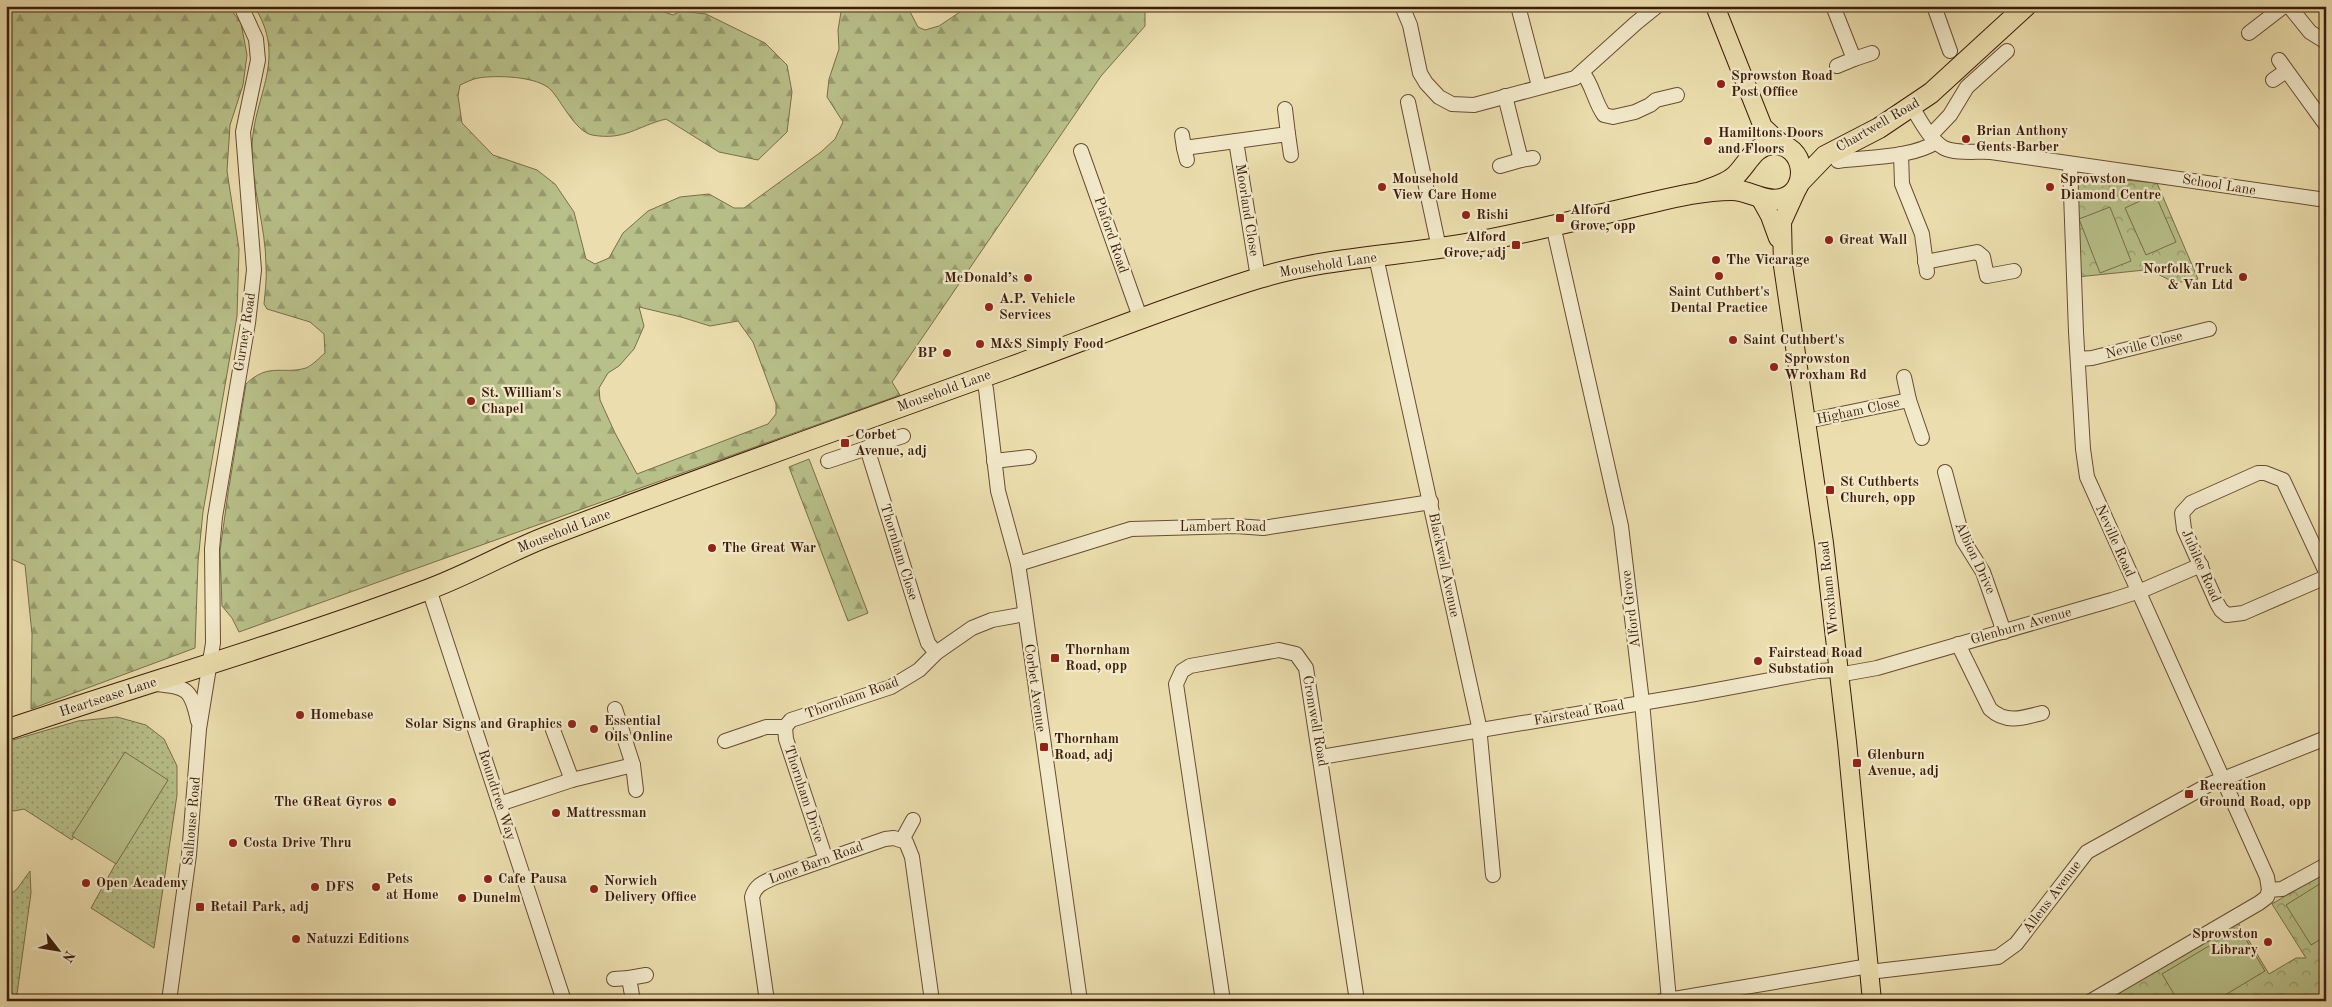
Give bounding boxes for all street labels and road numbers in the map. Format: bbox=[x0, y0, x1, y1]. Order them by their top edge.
street label: Chartwell Road bbox=[1834, 95, 1922, 155]
street label: Moorland Close bbox=[1233, 163, 1261, 257]
street label: School Lane bbox=[2181, 172, 2257, 198]
street label: Plaford Road bbox=[1091, 195, 1131, 275]
street label: Mousehold Lane bbox=[1278, 250, 1378, 280]
street label: Gurney Road bbox=[232, 291, 258, 373]
street label: Neville Close bbox=[2104, 329, 2184, 361]
street label: Mousehold Lane bbox=[895, 368, 993, 414]
street label: Higham Close bbox=[1815, 395, 1901, 427]
street label: Thornham Close bbox=[878, 502, 920, 602]
street label: Neville Road bbox=[2093, 503, 2137, 579]
street label: Mousehold Lane bbox=[515, 507, 613, 555]
street label: Blackwell Avenue bbox=[1426, 512, 1462, 618]
street label: Lambert Road bbox=[1180, 520, 1266, 534]
street label: Albion Drive bbox=[1952, 520, 1998, 596]
street label: Jubilee Road bbox=[2179, 528, 2223, 604]
street label: Wroxham Road bbox=[1817, 540, 1841, 636]
street label: Alford Grove bbox=[1619, 569, 1643, 649]
street label: Glenburn Avenue bbox=[1969, 605, 2073, 647]
street label: Corbet Avenue bbox=[1022, 643, 1048, 733]
street label: Cromwell Road bbox=[1300, 674, 1330, 768]
street label: Heartsease Lane bbox=[58, 675, 158, 719]
street label: Thornham Road bbox=[803, 675, 901, 721]
street label: Fairstead Road bbox=[1533, 698, 1625, 728]
street label: Thornham Drive bbox=[782, 744, 826, 844]
street label: Roundtree Way bbox=[476, 748, 518, 843]
street label: Salhouse Road bbox=[181, 776, 203, 866]
street label: Lone Barn Road bbox=[767, 839, 865, 887]
street label: Allens Avenue bbox=[2020, 858, 2084, 936]

